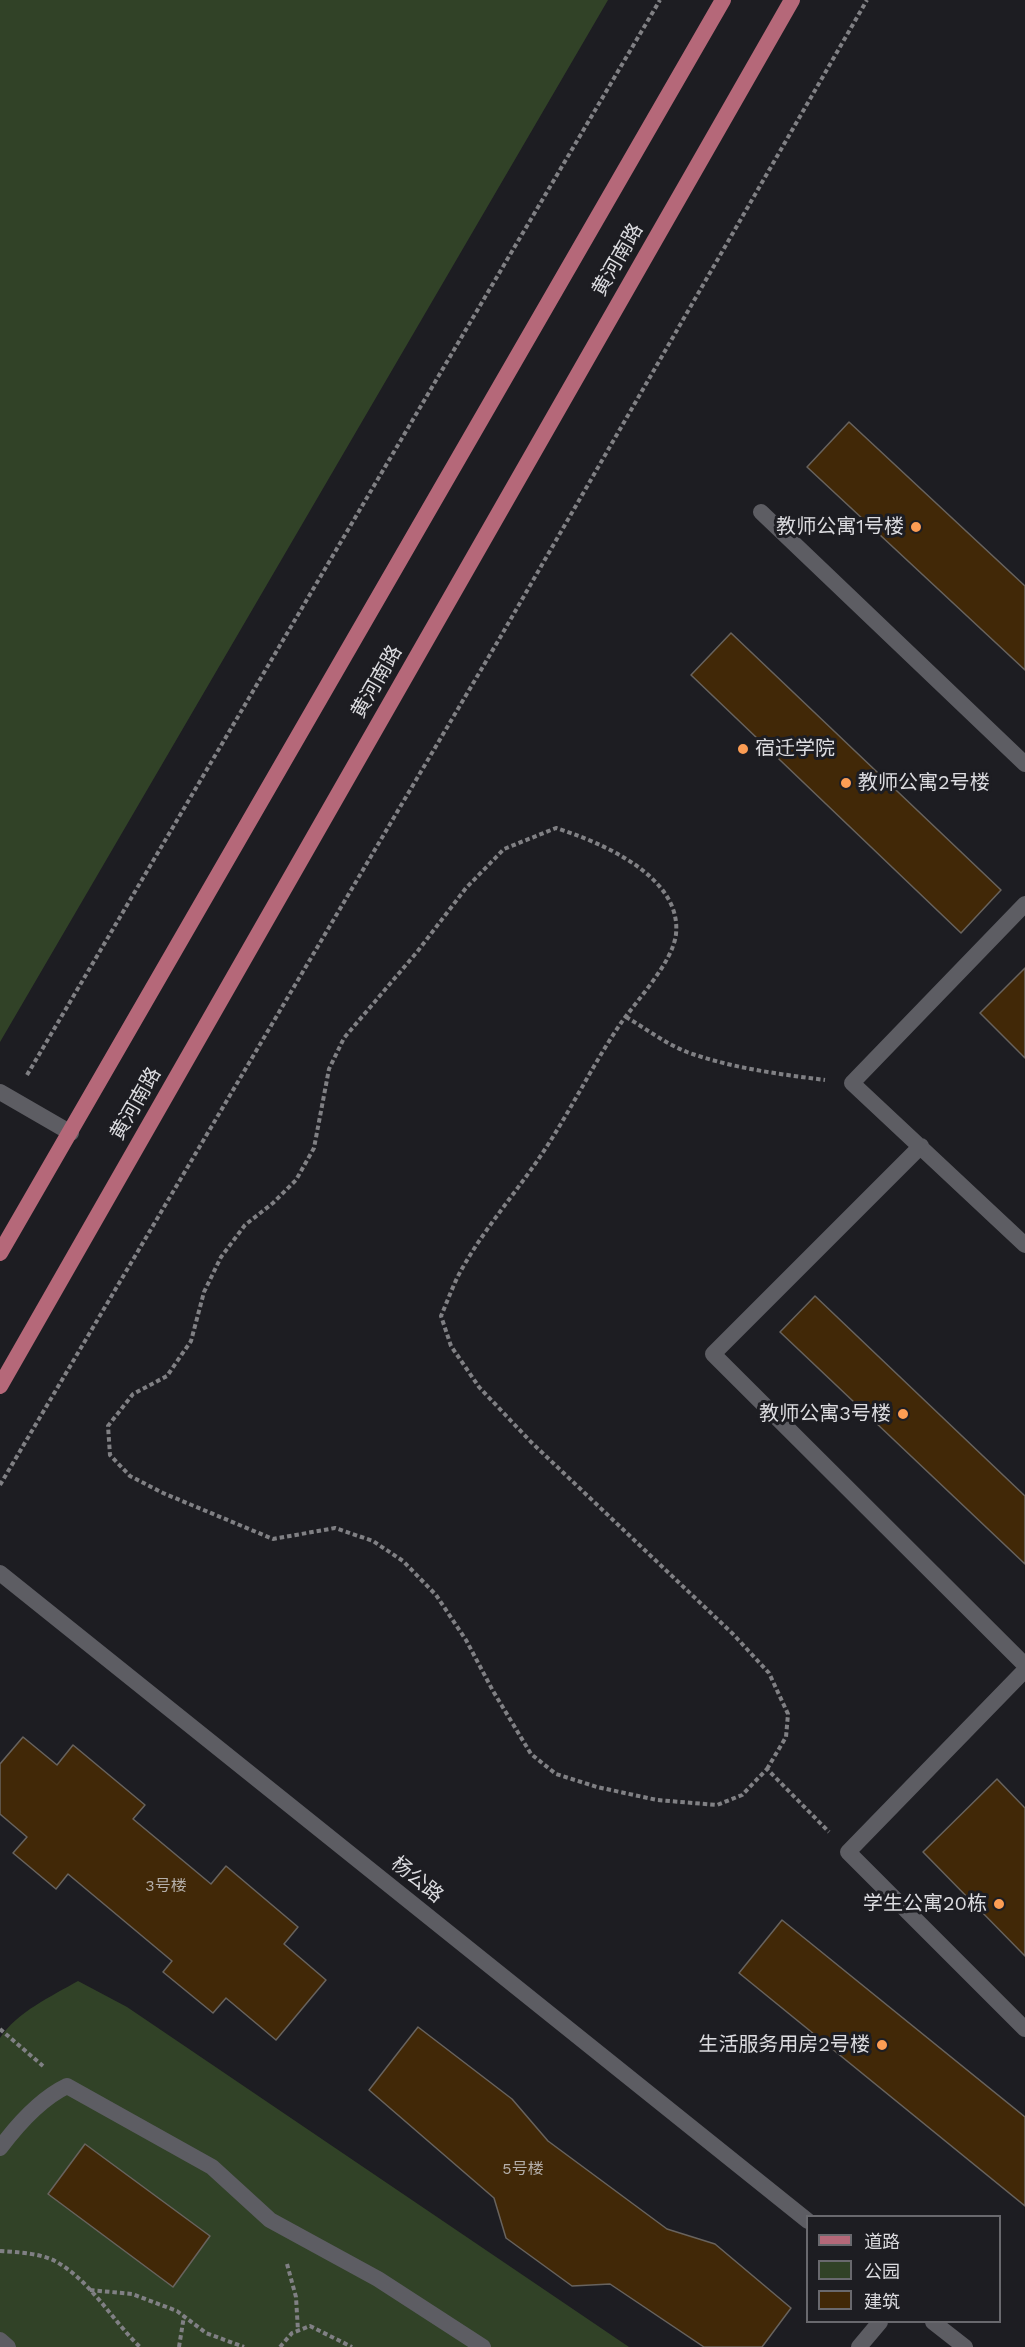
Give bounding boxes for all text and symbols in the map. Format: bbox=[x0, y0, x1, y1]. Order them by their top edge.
street label: 黄河南路 bbox=[588, 219, 648, 301]
place label: 教师公寓1号楼 bbox=[776, 515, 904, 539]
marker: 教师公寓1号楼 bbox=[909, 520, 923, 534]
street label: 黄河南路 bbox=[347, 641, 407, 723]
place label: 宿迁学院 bbox=[755, 737, 835, 761]
marker: 宿迁学院 bbox=[736, 742, 750, 756]
place label: 教师公寓2号楼 bbox=[858, 771, 990, 795]
marker: 教师公寓2号楼 bbox=[839, 776, 853, 790]
street label: 黄河南路 bbox=[106, 1063, 166, 1145]
place label: 教师公寓3号楼 bbox=[759, 1402, 891, 1426]
marker: 教师公寓3号楼 bbox=[896, 1407, 910, 1421]
street label: 杨公路 bbox=[386, 1852, 448, 1908]
house number: 3号楼 bbox=[145, 1876, 187, 1896]
place label: 学生公寓20栋 bbox=[863, 1892, 987, 1916]
marker: 学生公寓20栋 bbox=[992, 1897, 1006, 1911]
place label: 生活服务用房2号楼 bbox=[698, 2033, 870, 2057]
marker: 生活服务用房2号楼 bbox=[875, 2038, 889, 2052]
house number: 5号楼 bbox=[502, 2159, 544, 2179]
legend bbox=[806, 2215, 1001, 2323]
text: 道路 bbox=[864, 2231, 900, 2252]
text: 公园 bbox=[864, 2261, 900, 2282]
text: 建筑 bbox=[864, 2291, 900, 2312]

